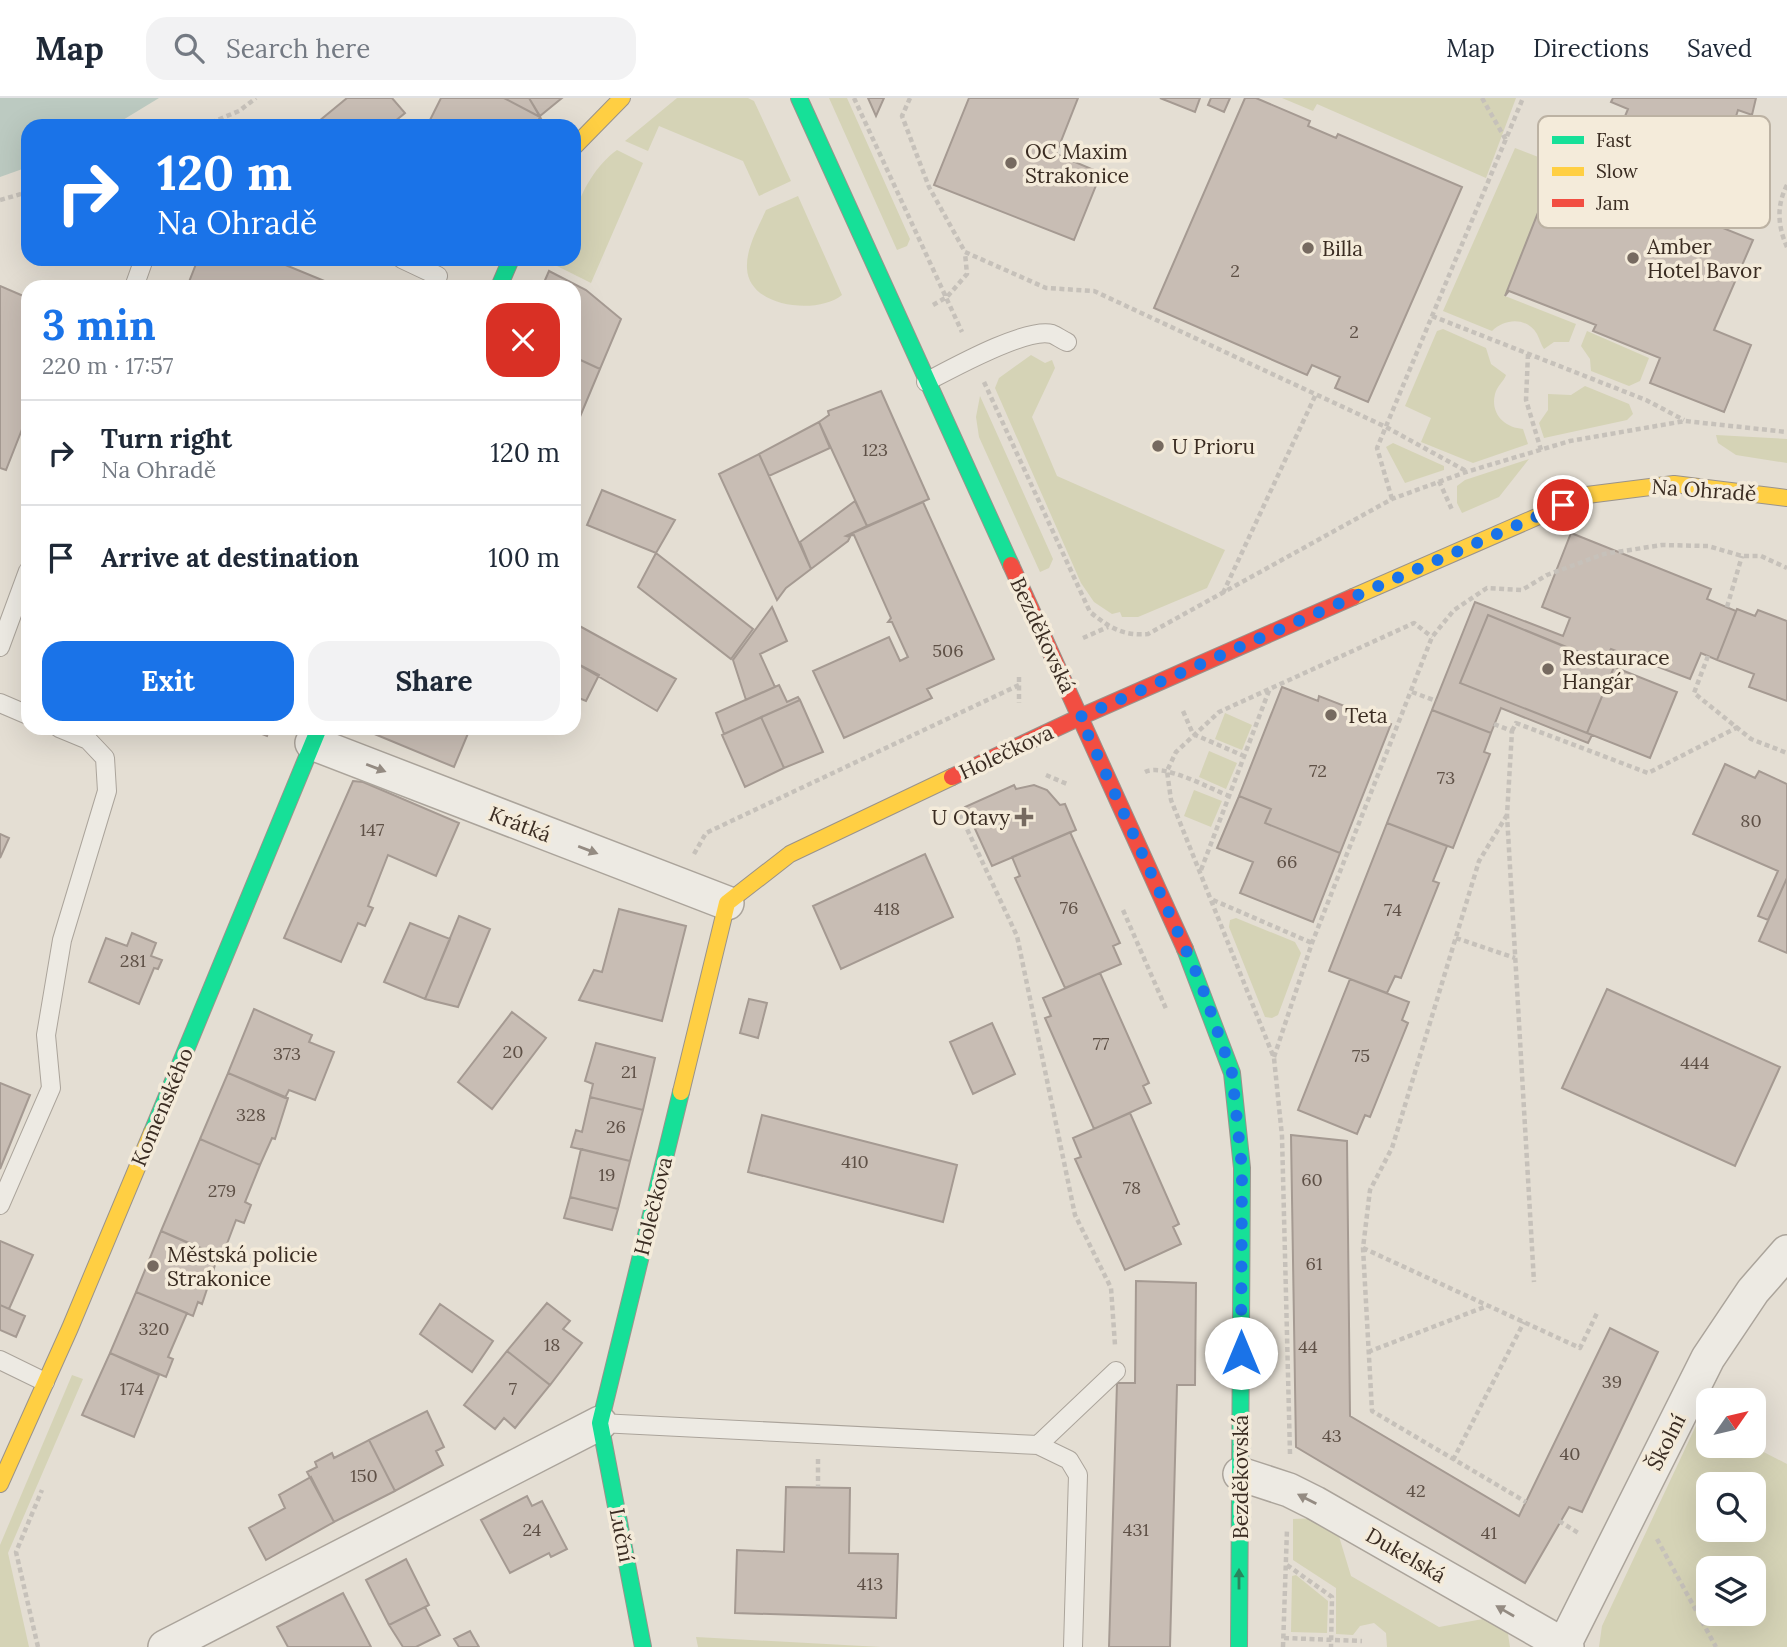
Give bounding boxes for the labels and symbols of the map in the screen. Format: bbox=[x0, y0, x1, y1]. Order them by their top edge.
legend bbox=[1538, 116, 1770, 228]
text: Fast bbox=[1596, 128, 1632, 152]
place label: OC Maxim Strakonice bbox=[1025, 138, 1129, 189]
marker: OC Maxim Strakonice bbox=[1003, 155, 1019, 171]
text: Slow bbox=[1596, 159, 1639, 183]
text: Jam bbox=[1595, 191, 1630, 215]
place label: Amber Hotel Bavor bbox=[1646, 233, 1761, 284]
place label: Billa bbox=[1322, 235, 1363, 262]
marker: Billa bbox=[1300, 240, 1316, 256]
marker: Amber Hotel Bavor bbox=[1625, 250, 1641, 266]
house number: 2 bbox=[1230, 259, 1240, 282]
house number: 2 bbox=[1349, 320, 1359, 343]
place label: U Prioru bbox=[1172, 433, 1255, 460]
house number: 123 bbox=[862, 438, 888, 461]
marker: U Prioru bbox=[1150, 438, 1166, 454]
street label: Na Ohradě bbox=[1651, 473, 1757, 507]
pin bbox=[1533, 475, 1593, 535]
street label: Bezděkovská bbox=[1004, 573, 1082, 697]
house number: 506 bbox=[932, 639, 964, 662]
place label: Restaurace Hangár bbox=[1562, 644, 1670, 695]
marker: Restaurace Hangár bbox=[1540, 661, 1556, 677]
place label: Teta bbox=[1345, 702, 1388, 729]
marker: Teta bbox=[1323, 707, 1339, 723]
street label: Holečkova bbox=[955, 718, 1058, 786]
house number: 72 bbox=[1309, 759, 1327, 782]
one-way arrow bbox=[366, 763, 387, 774]
house number: 73 bbox=[1437, 766, 1455, 789]
street label: Krátká bbox=[485, 800, 555, 848]
place label: U Otavy bbox=[932, 804, 1010, 831]
marker: U Otavy bbox=[1016, 809, 1032, 825]
house number: 80 bbox=[1740, 809, 1762, 832]
house number: 147 bbox=[360, 818, 384, 841]
one-way arrow bbox=[578, 845, 599, 856]
house number: 66 bbox=[1277, 850, 1297, 873]
house number: 76 bbox=[1060, 896, 1078, 919]
house number: 418 bbox=[874, 897, 900, 920]
house number: 74 bbox=[1384, 898, 1402, 921]
house number: 281 bbox=[120, 949, 146, 972]
house number: 77 bbox=[1093, 1032, 1109, 1055]
house number: 20 bbox=[503, 1040, 523, 1063]
house number: 373 bbox=[273, 1042, 301, 1065]
street label: Komenského bbox=[125, 1044, 199, 1170]
house number: 75 bbox=[1352, 1044, 1370, 1067]
house number: 444 bbox=[1680, 1051, 1710, 1074]
house number: 21 bbox=[621, 1060, 637, 1083]
house number: 328 bbox=[236, 1103, 266, 1126]
house number: 26 bbox=[606, 1115, 626, 1138]
house number: 410 bbox=[841, 1150, 869, 1173]
street label: Holečkova bbox=[628, 1154, 678, 1258]
house number: 19 bbox=[599, 1163, 615, 1186]
house number: 60 bbox=[1301, 1168, 1323, 1191]
house number: 78 bbox=[1123, 1176, 1141, 1199]
house number: 279 bbox=[208, 1179, 236, 1202]
place label: Městská policie Strakonice bbox=[167, 1241, 318, 1292]
house number: 61 bbox=[1306, 1252, 1322, 1275]
marker: Městská policie Strakonice bbox=[145, 1258, 161, 1274]
position arrow bbox=[1204, 1316, 1278, 1390]
house number: 320 bbox=[139, 1317, 169, 1340]
house number: 18 bbox=[544, 1333, 560, 1356]
house number: 44 bbox=[1298, 1335, 1318, 1358]
house number: 39 bbox=[1602, 1370, 1622, 1393]
house number: 174 bbox=[120, 1377, 144, 1400]
house number: 7 bbox=[509, 1377, 517, 1400]
north arrow bbox=[1696, 1388, 1766, 1458]
street label: Školní bbox=[1640, 1409, 1692, 1475]
street label: Bezděkovská bbox=[1227, 1414, 1254, 1539]
house number: 43 bbox=[1322, 1424, 1342, 1447]
house number: 40 bbox=[1560, 1442, 1580, 1465]
house number: 150 bbox=[350, 1464, 378, 1487]
house number: 42 bbox=[1406, 1479, 1426, 1502]
one-way arrow bbox=[1297, 1493, 1317, 1504]
street label: Luční bbox=[604, 1506, 640, 1564]
house number: 24 bbox=[522, 1518, 542, 1541]
house number: 431 bbox=[1123, 1518, 1149, 1541]
street label: Dukelská bbox=[1361, 1521, 1451, 1589]
house number: 41 bbox=[1481, 1521, 1497, 1544]
one-way arrow bbox=[1233, 1568, 1245, 1590]
house number: 413 bbox=[857, 1572, 883, 1595]
one-way arrow bbox=[1495, 1605, 1515, 1617]

